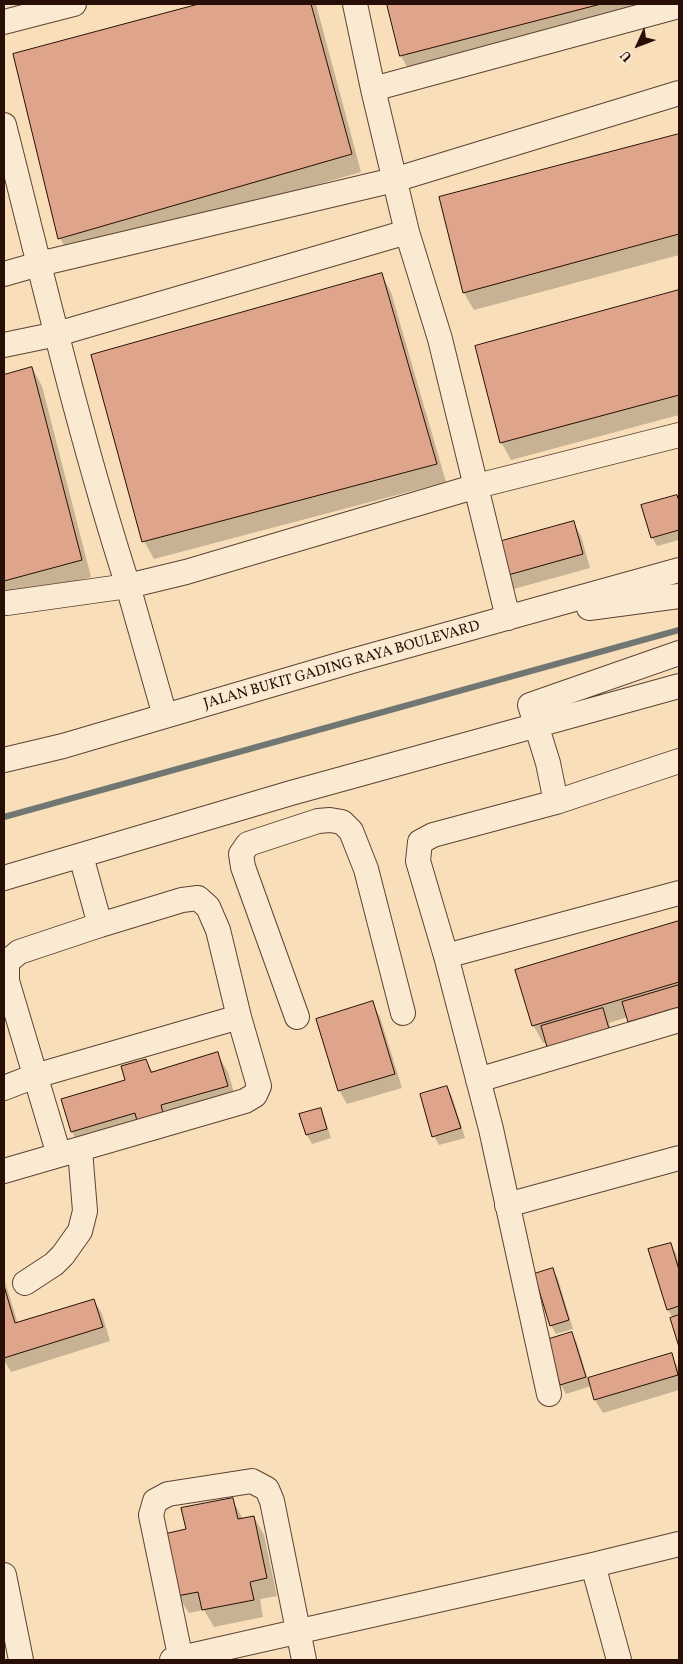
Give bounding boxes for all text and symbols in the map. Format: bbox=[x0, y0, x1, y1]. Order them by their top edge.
north arrow bbox=[613, 20, 663, 70]
text: U bbox=[616, 46, 637, 66]
street label: JALAN BUKIT GADING RAYA BOULEVARD bbox=[202, 618, 482, 714]

